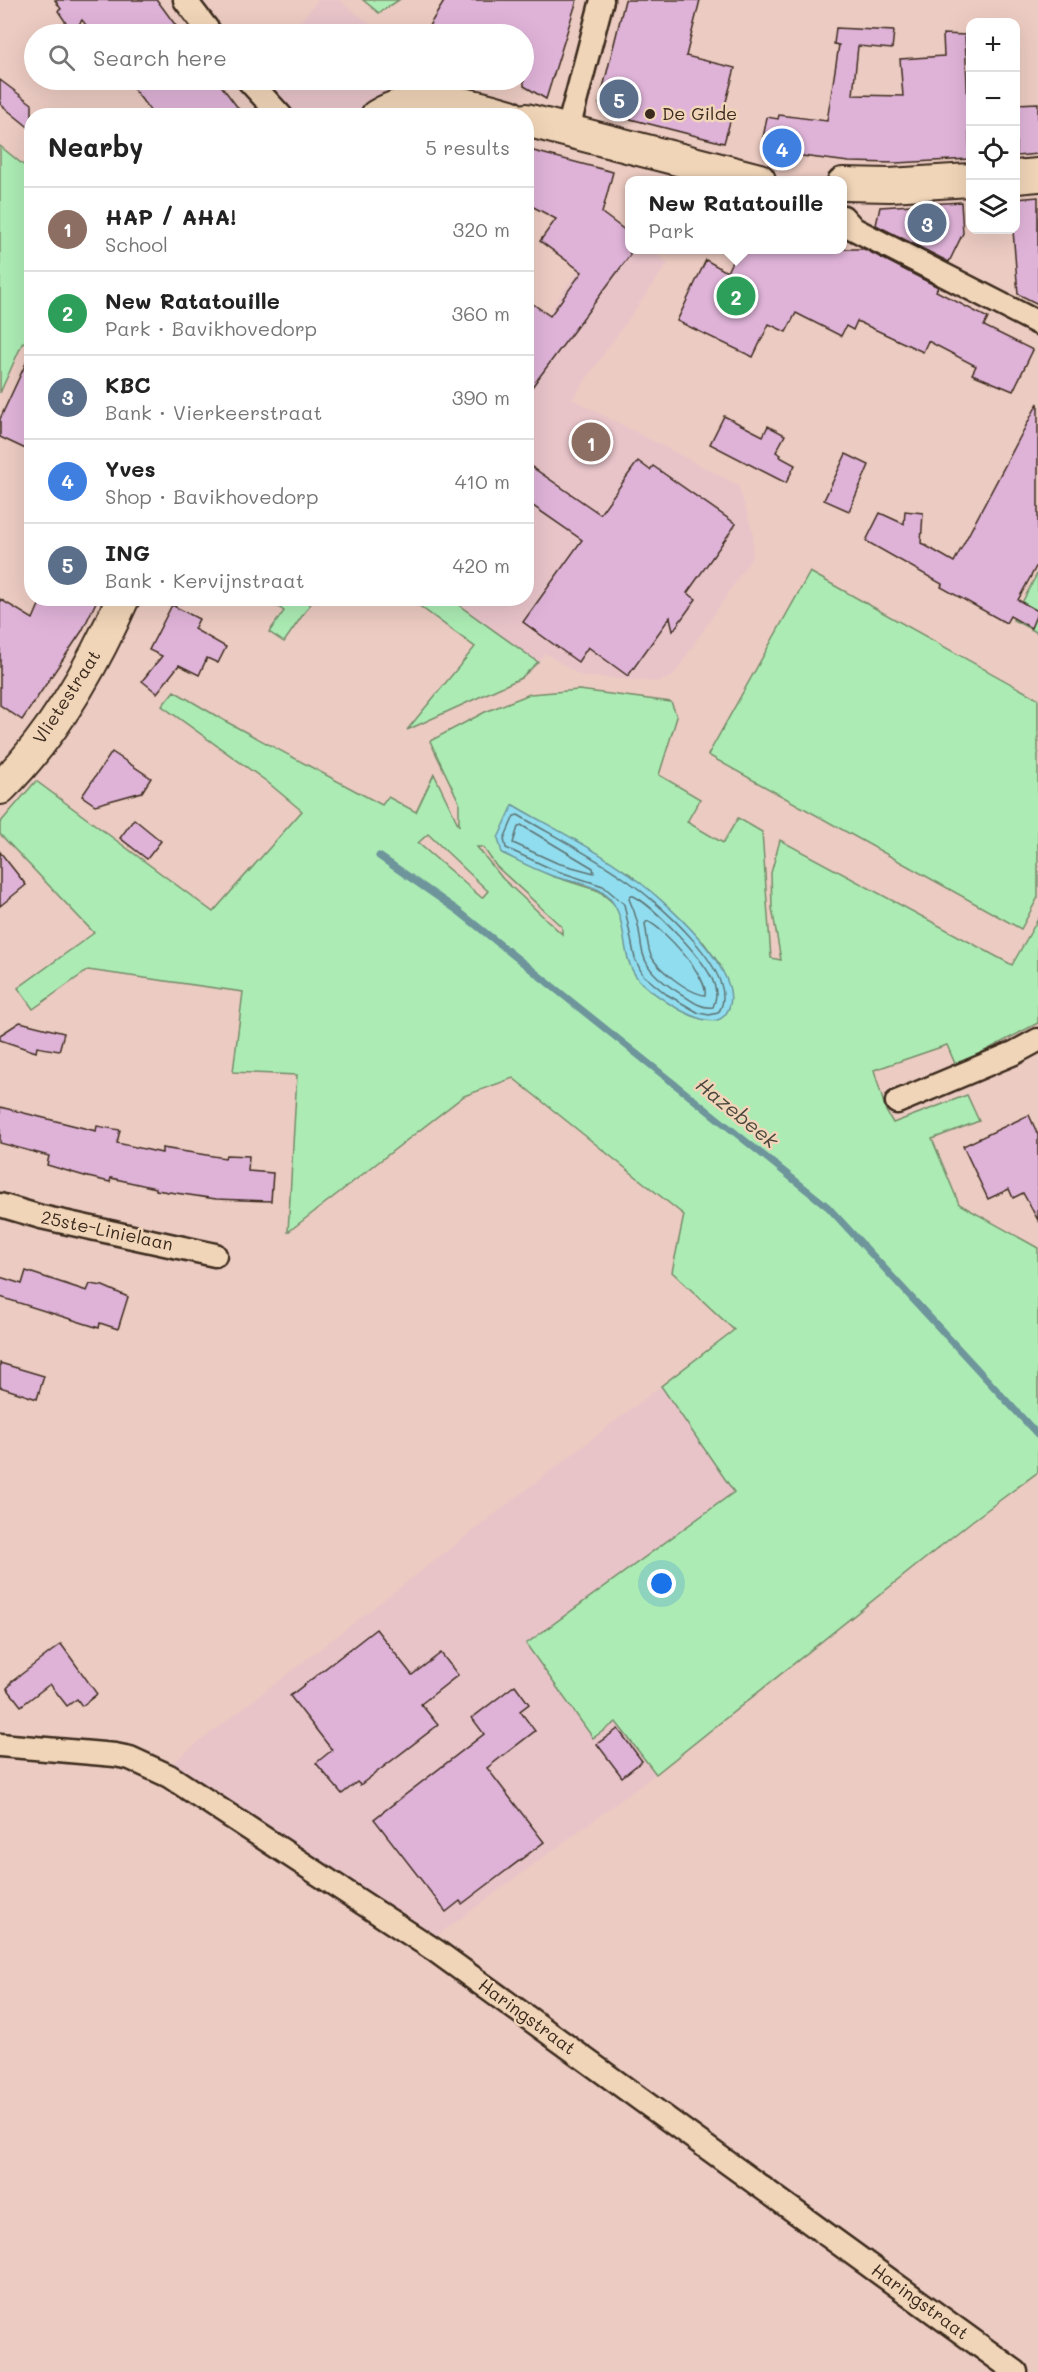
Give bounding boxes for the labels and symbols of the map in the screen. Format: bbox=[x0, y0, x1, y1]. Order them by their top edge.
pin: 5 bbox=[600, 76, 638, 122]
place label: De Gilde bbox=[662, 101, 737, 125]
marker: De Gilde bbox=[643, 107, 657, 121]
pin: 4 bbox=[762, 126, 802, 170]
pin: 3 bbox=[908, 200, 946, 246]
pin: 2 bbox=[716, 274, 756, 318]
pin: 1 bbox=[572, 420, 610, 464]
street label: Vlietestraat bbox=[27, 645, 106, 748]
water label: Hazebeek bbox=[691, 1071, 784, 1154]
street label: 25ste-Linielaan bbox=[39, 1204, 175, 1256]
your location bbox=[647, 1569, 676, 1598]
street label: Haringstraat bbox=[474, 1973, 581, 2060]
street label: Haringstraat bbox=[867, 2258, 974, 2345]

